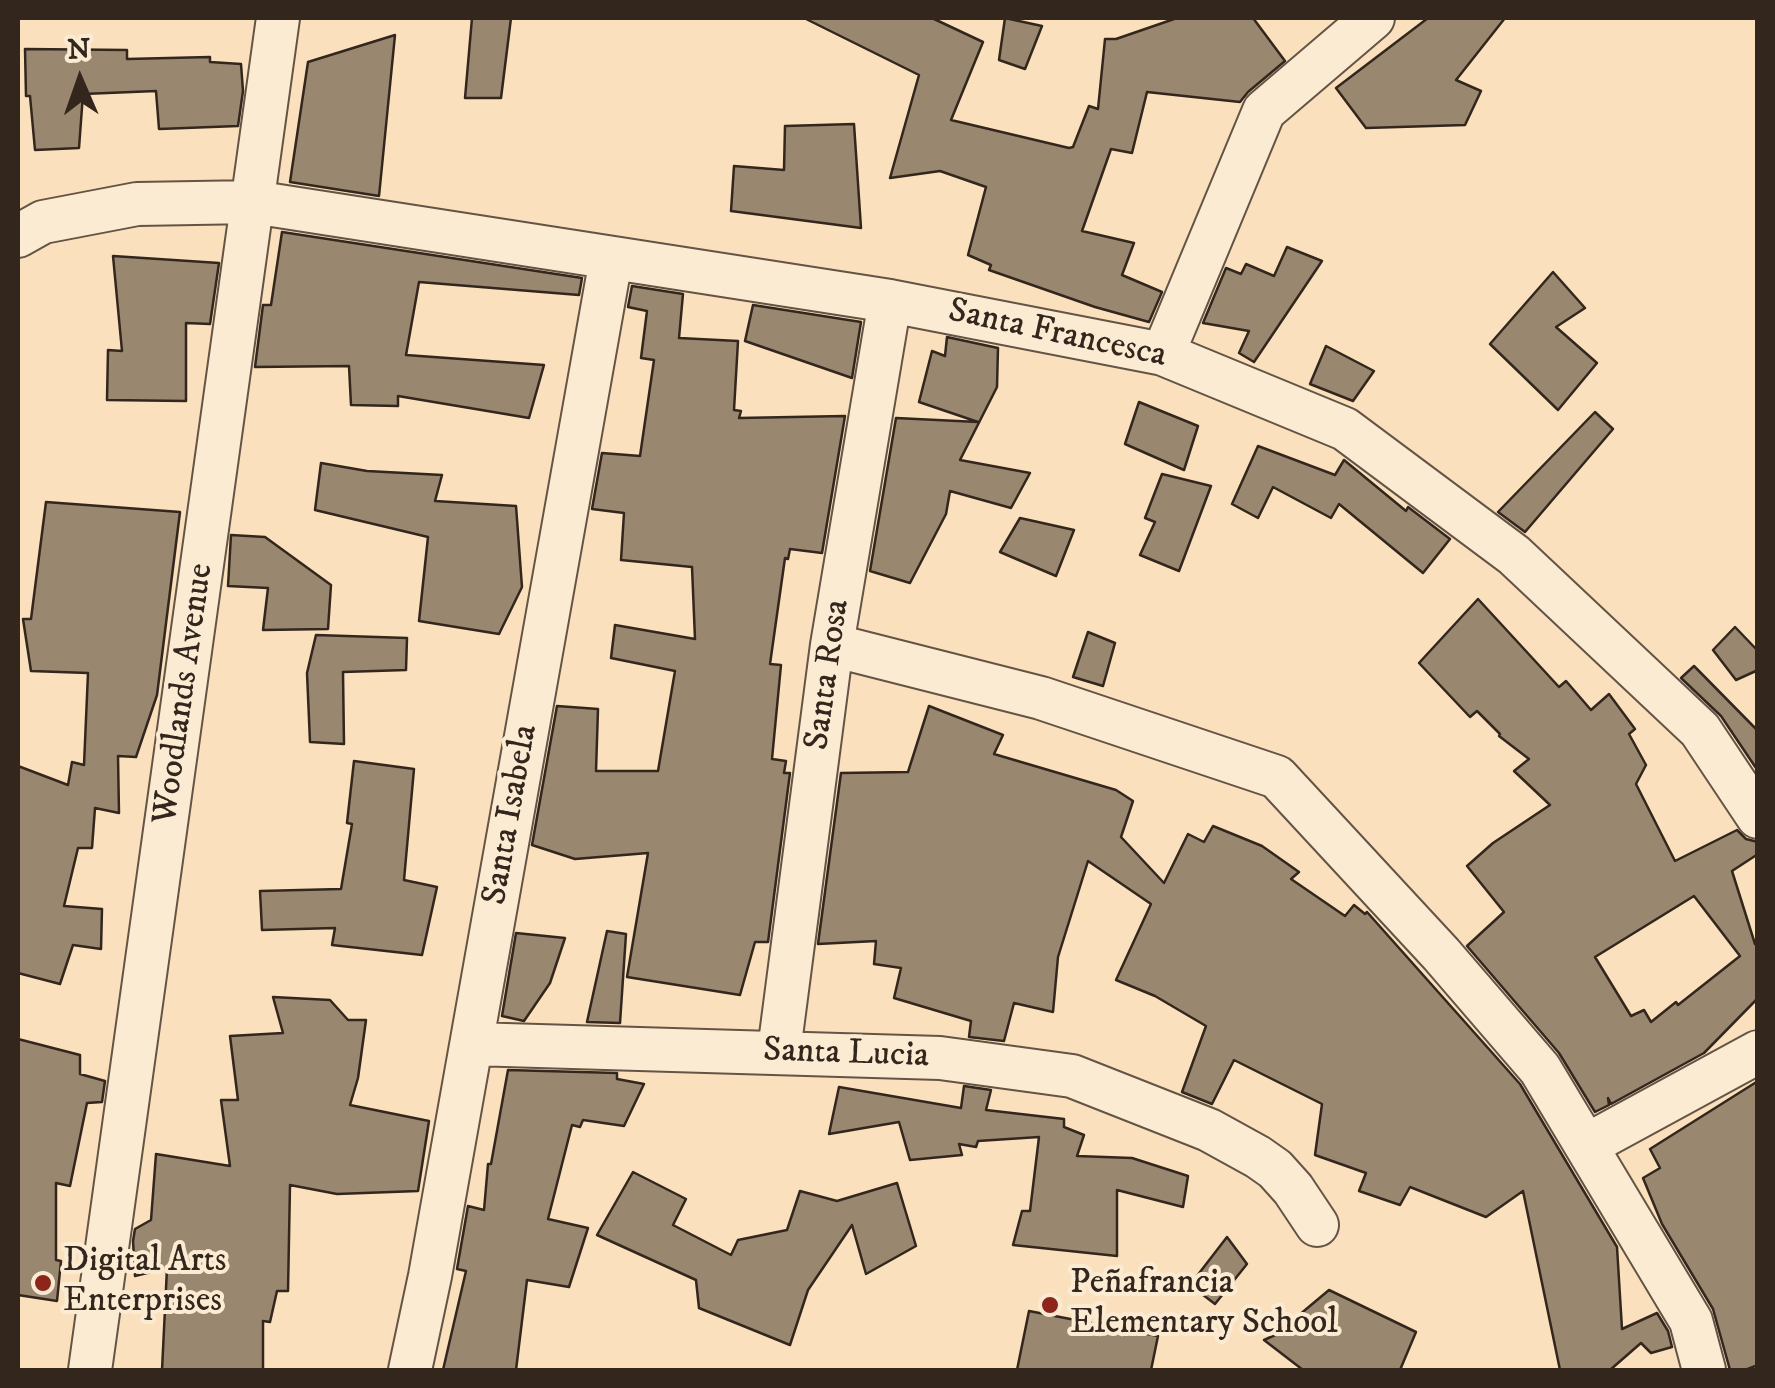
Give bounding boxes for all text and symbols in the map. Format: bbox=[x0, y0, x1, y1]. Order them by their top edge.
north arrow bbox=[30, 30, 130, 130]
text: N bbox=[67, 32, 91, 67]
street label: Santa Francesca bbox=[944, 291, 1170, 379]
street label: Woodlands Avenue bbox=[146, 561, 224, 827]
street label: Santa Rosa bbox=[798, 597, 860, 753]
street label: Santa Isabela bbox=[476, 722, 548, 908]
street label: Santa Lucia bbox=[762, 1031, 930, 1079]
place label: Digital Arts Enterprises bbox=[63, 1242, 226, 1324]
place label: Peñafrancia Elementary School bbox=[1070, 1264, 1338, 1346]
marker: Digital Arts Enterprises bbox=[32, 1272, 54, 1294]
marker: Peñafrancia Elementary School bbox=[1039, 1294, 1061, 1316]

